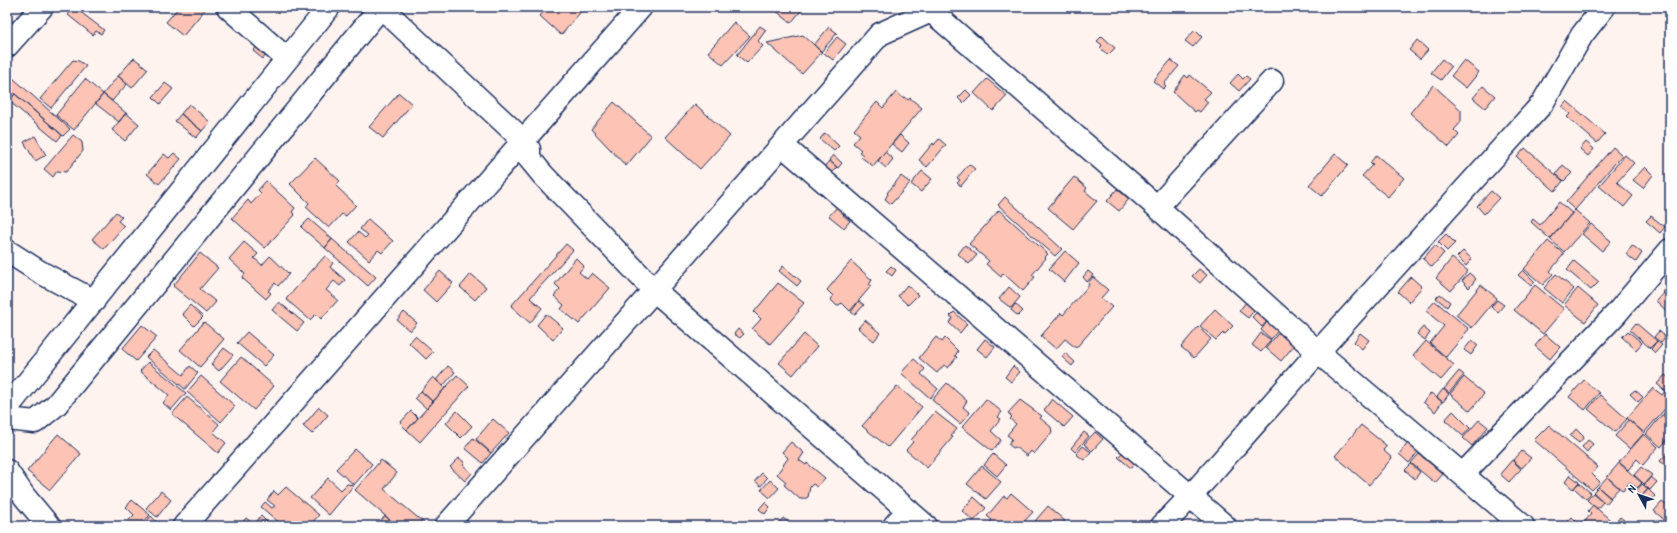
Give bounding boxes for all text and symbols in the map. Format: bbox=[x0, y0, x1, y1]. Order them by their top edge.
north arrow bbox=[1619, 475, 1659, 515]
text: N bbox=[1624, 482, 1639, 495]

